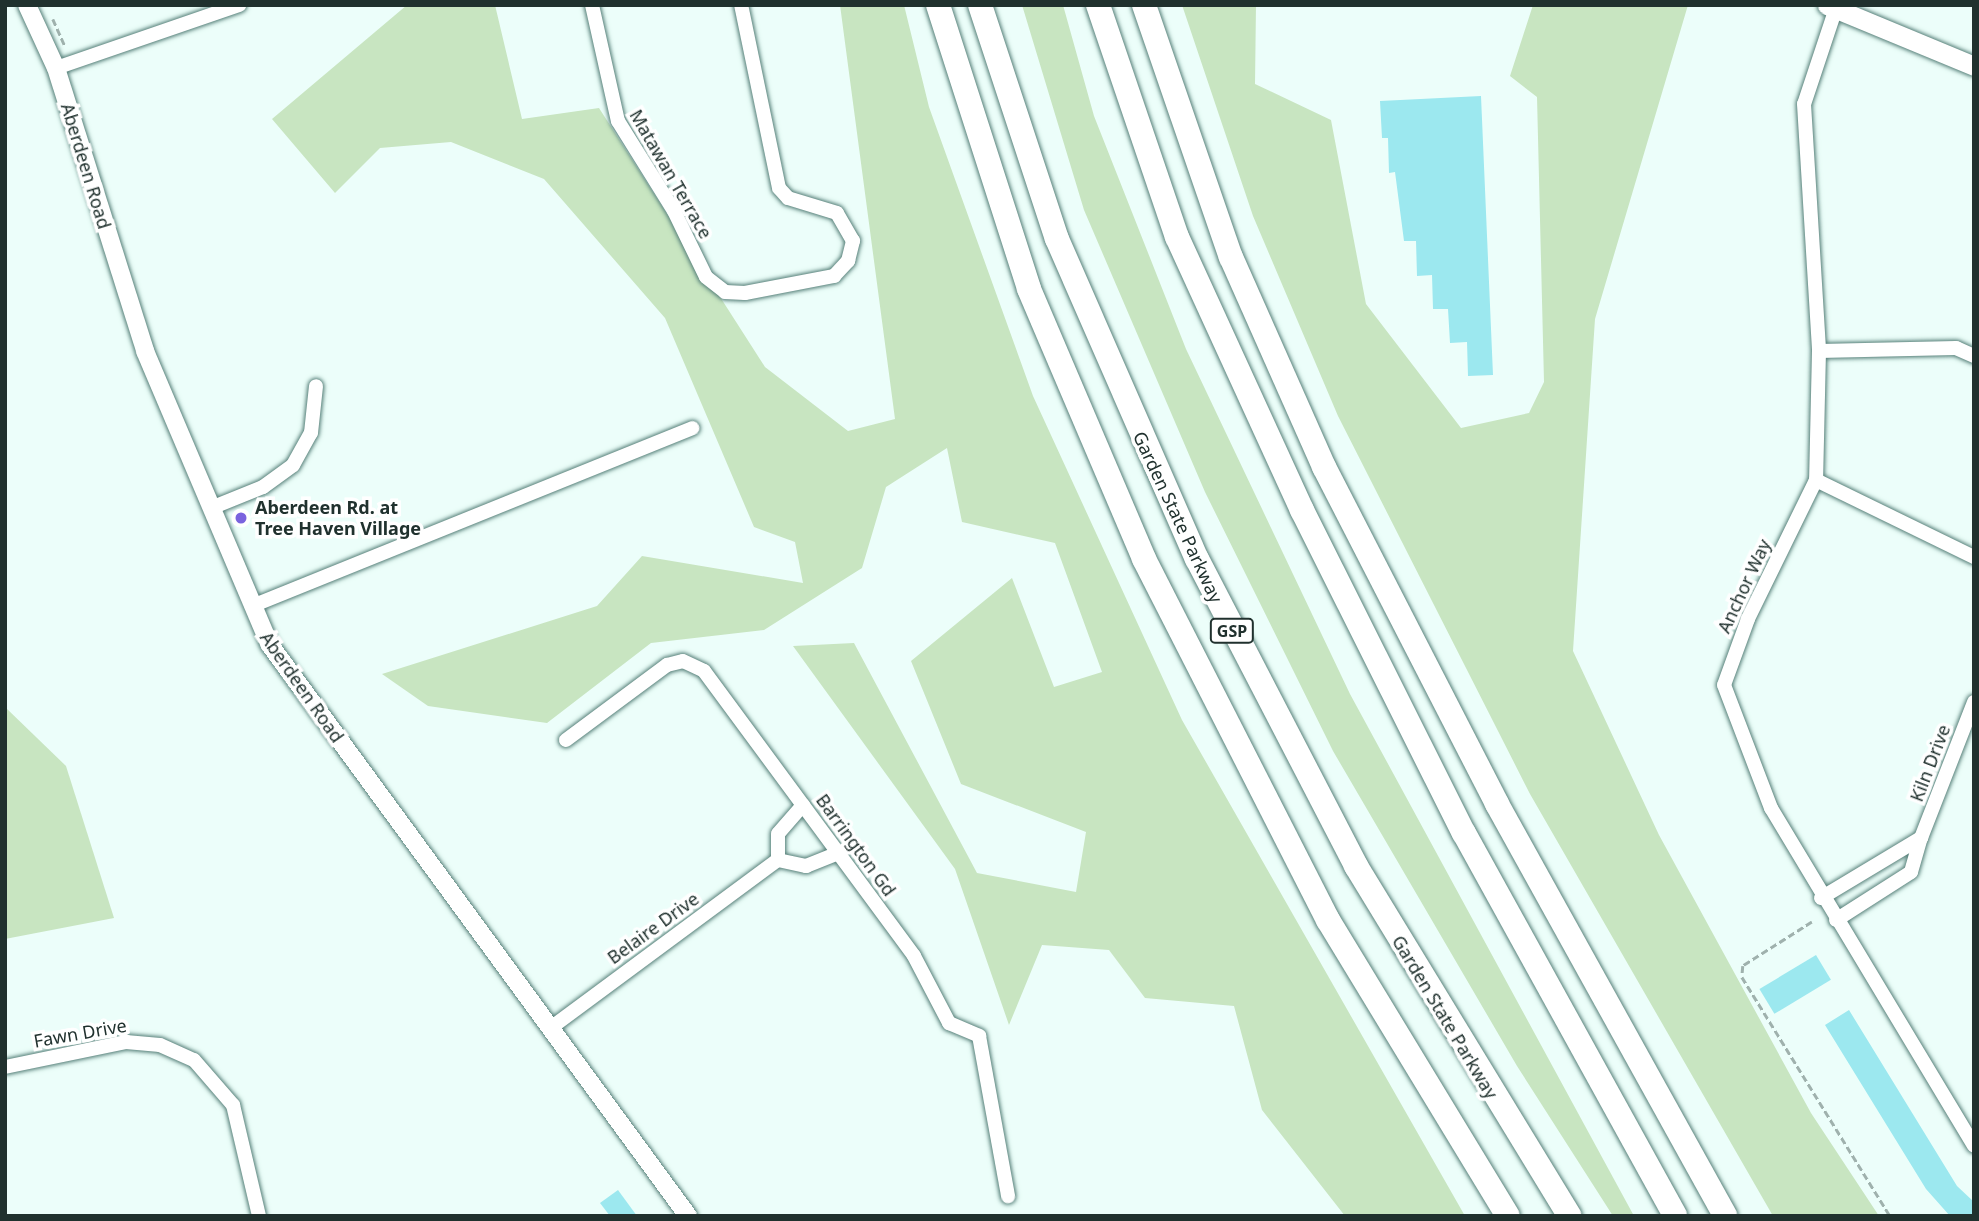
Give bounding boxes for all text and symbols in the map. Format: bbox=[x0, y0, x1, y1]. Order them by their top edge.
street label: Aberdeen Road bbox=[57, 101, 115, 231]
street label: Matawan Terrace bbox=[625, 106, 717, 242]
street label: Garden State Parkway bbox=[1129, 428, 1227, 606]
place label: Aberdeen Rd. at Tree Haven Village bbox=[255, 497, 421, 540]
marker: Aberdeen Rd. at Tree Haven Village bbox=[233, 510, 249, 526]
street label: Anchor Way bbox=[1713, 536, 1775, 636]
road number: GSP bbox=[1209, 618, 1255, 644]
street label: Aberdeen Road bbox=[256, 627, 348, 747]
street label: Kiln Drive bbox=[1905, 721, 1955, 805]
street label: Barrington Gd bbox=[812, 790, 900, 900]
street label: Belaire Drive bbox=[603, 888, 703, 968]
street label: Garden State Parkway bbox=[1388, 931, 1502, 1103]
street label: Fawn Drive bbox=[32, 1014, 128, 1052]

